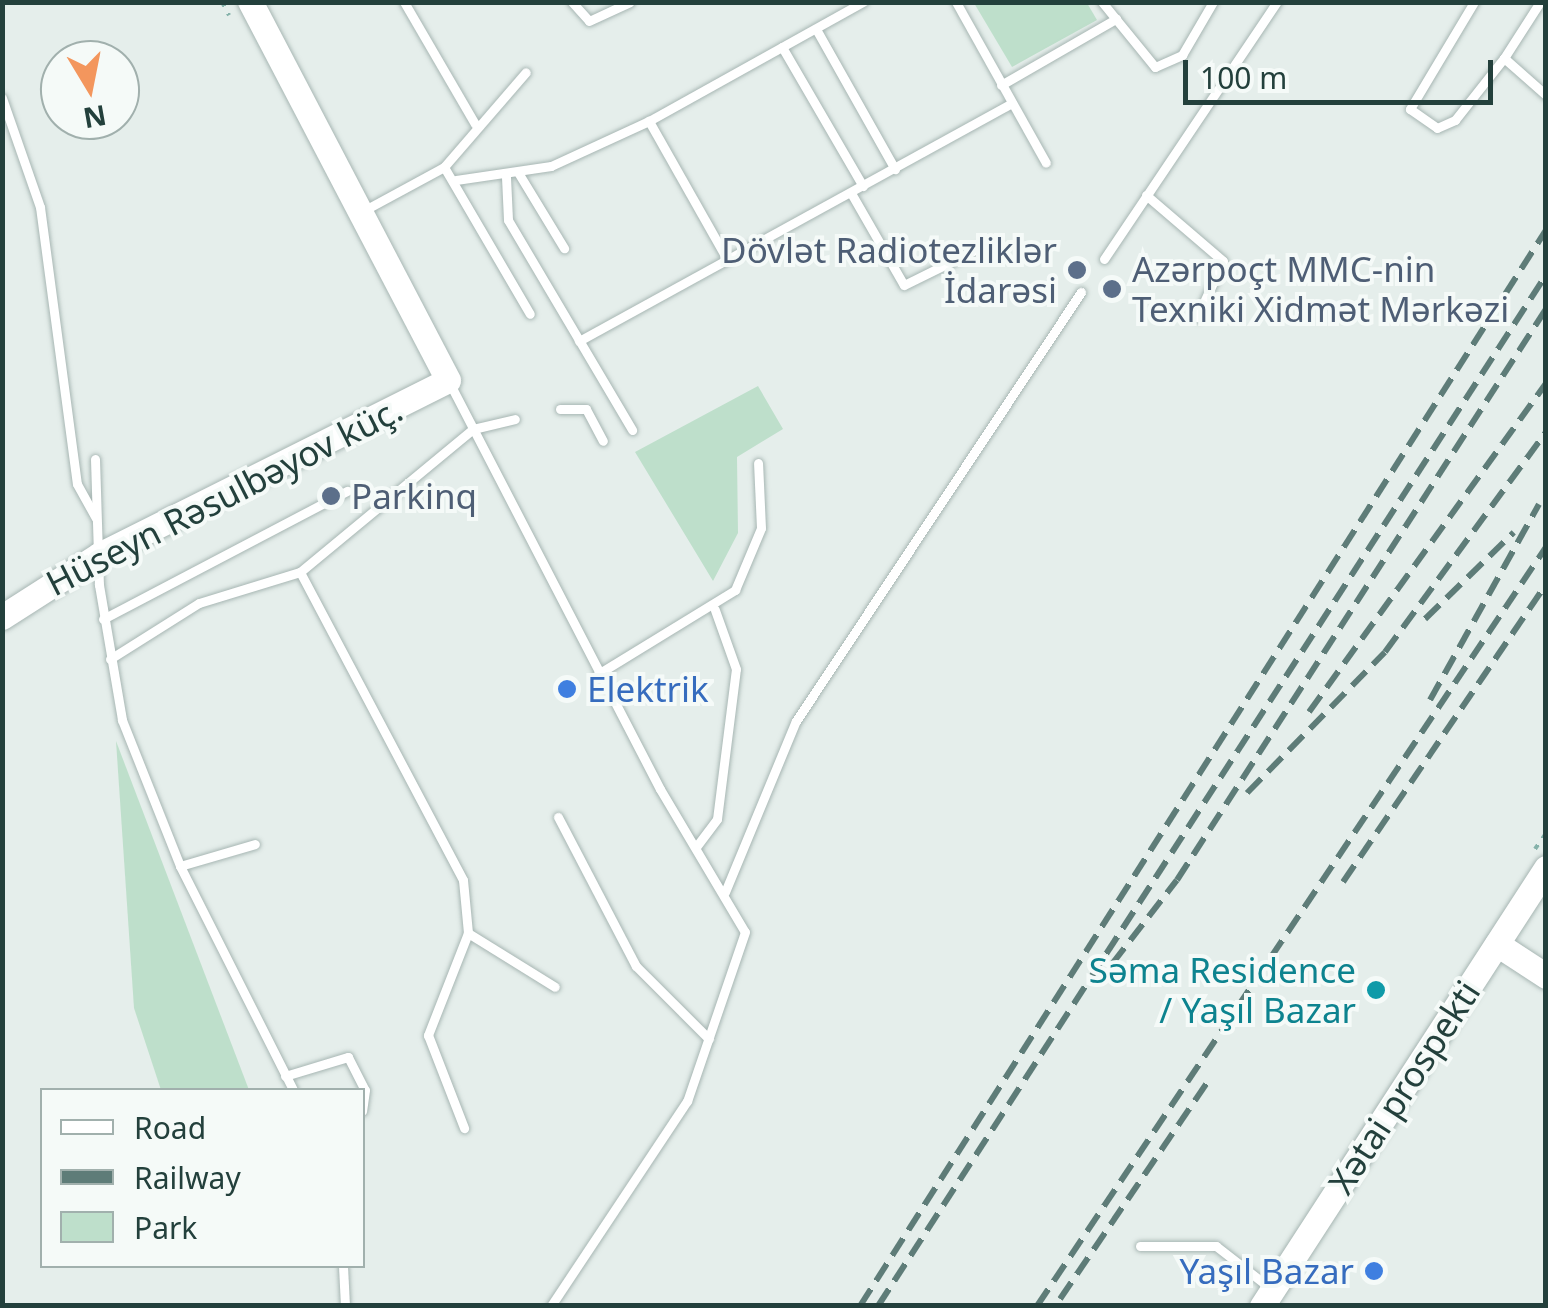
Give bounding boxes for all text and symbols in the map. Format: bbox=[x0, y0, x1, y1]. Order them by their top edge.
north arrow bbox=[40, 40, 140, 140]
scale bar bbox=[1188, 40, 1498, 102]
text: 100 m bbox=[1200, 57, 1287, 98]
text: N bbox=[80, 97, 109, 138]
place label: Dövlət Radiotezliklər İdarəsi bbox=[721, 229, 1057, 311]
place label: Azərpoçt MMC-nin Texniki Xidmət Mərkəzi bbox=[1132, 248, 1509, 330]
marker: Dövlət Radiotezliklər İdarəsi bbox=[1066, 259, 1088, 281]
marker: Azərpoçt MMC-nin Texniki Xidmət Mərkəzi bbox=[1101, 278, 1123, 300]
street label: Hüseyn Rəsulbəyov küç. bbox=[39, 388, 409, 604]
place label: Parkinq bbox=[351, 475, 477, 517]
marker: Parkinq bbox=[320, 485, 342, 507]
place label: Elektrik bbox=[587, 668, 709, 710]
marker: Elektrik bbox=[556, 678, 578, 700]
place label: Səma Residence / Yaşıl Bazar bbox=[1089, 949, 1356, 1031]
street label: Xətai prospekti bbox=[1320, 973, 1488, 1201]
marker: Səma Residence / Yaşıl Bazar bbox=[1365, 979, 1387, 1001]
legend bbox=[40, 1088, 365, 1268]
text: Road bbox=[134, 1107, 206, 1148]
text: Railway bbox=[134, 1157, 241, 1198]
text: Park bbox=[134, 1207, 197, 1248]
place label: Yaşıl Bazar bbox=[1179, 1250, 1354, 1292]
marker: Yaşıl Bazar bbox=[1363, 1260, 1385, 1282]

